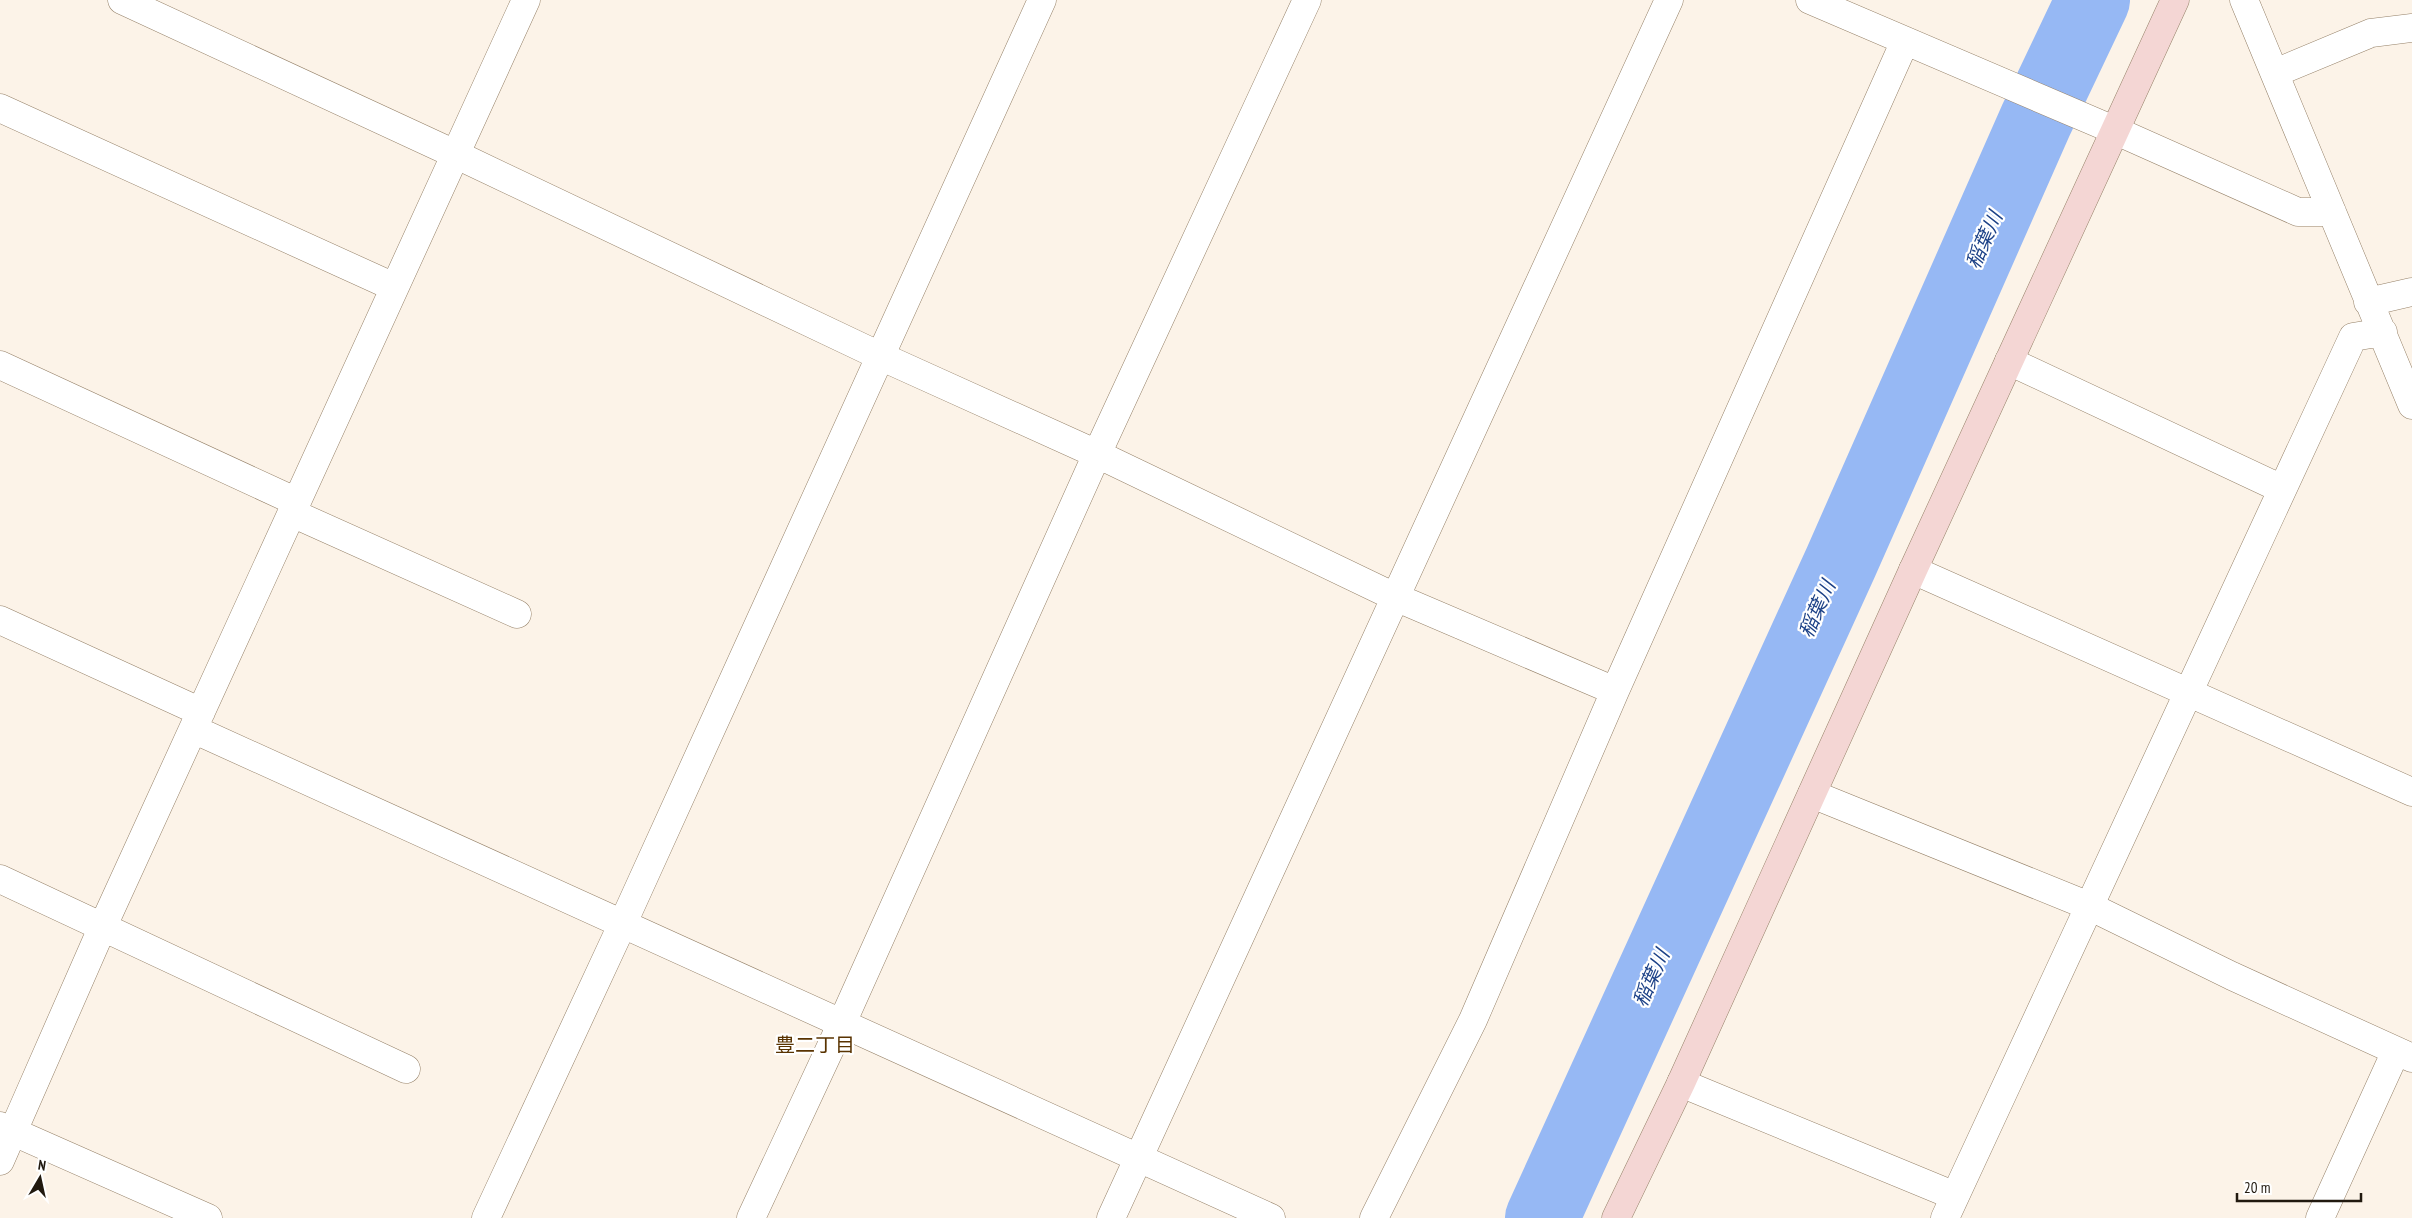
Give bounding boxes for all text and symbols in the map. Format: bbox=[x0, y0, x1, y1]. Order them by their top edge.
water label: 稲葉川 bbox=[1960, 205, 2009, 273]
water label: 稲葉川 bbox=[1793, 574, 1842, 642]
water label: 稲葉川 bbox=[1627, 943, 1676, 1011]
district label: 豊二丁目 bbox=[775, 1032, 855, 1058]
north arrow bbox=[15, 1153, 65, 1203]
text: N bbox=[37, 1156, 47, 1175]
scale bar bbox=[2237, 1170, 2361, 1202]
text: 20 m bbox=[2244, 1178, 2270, 1197]

